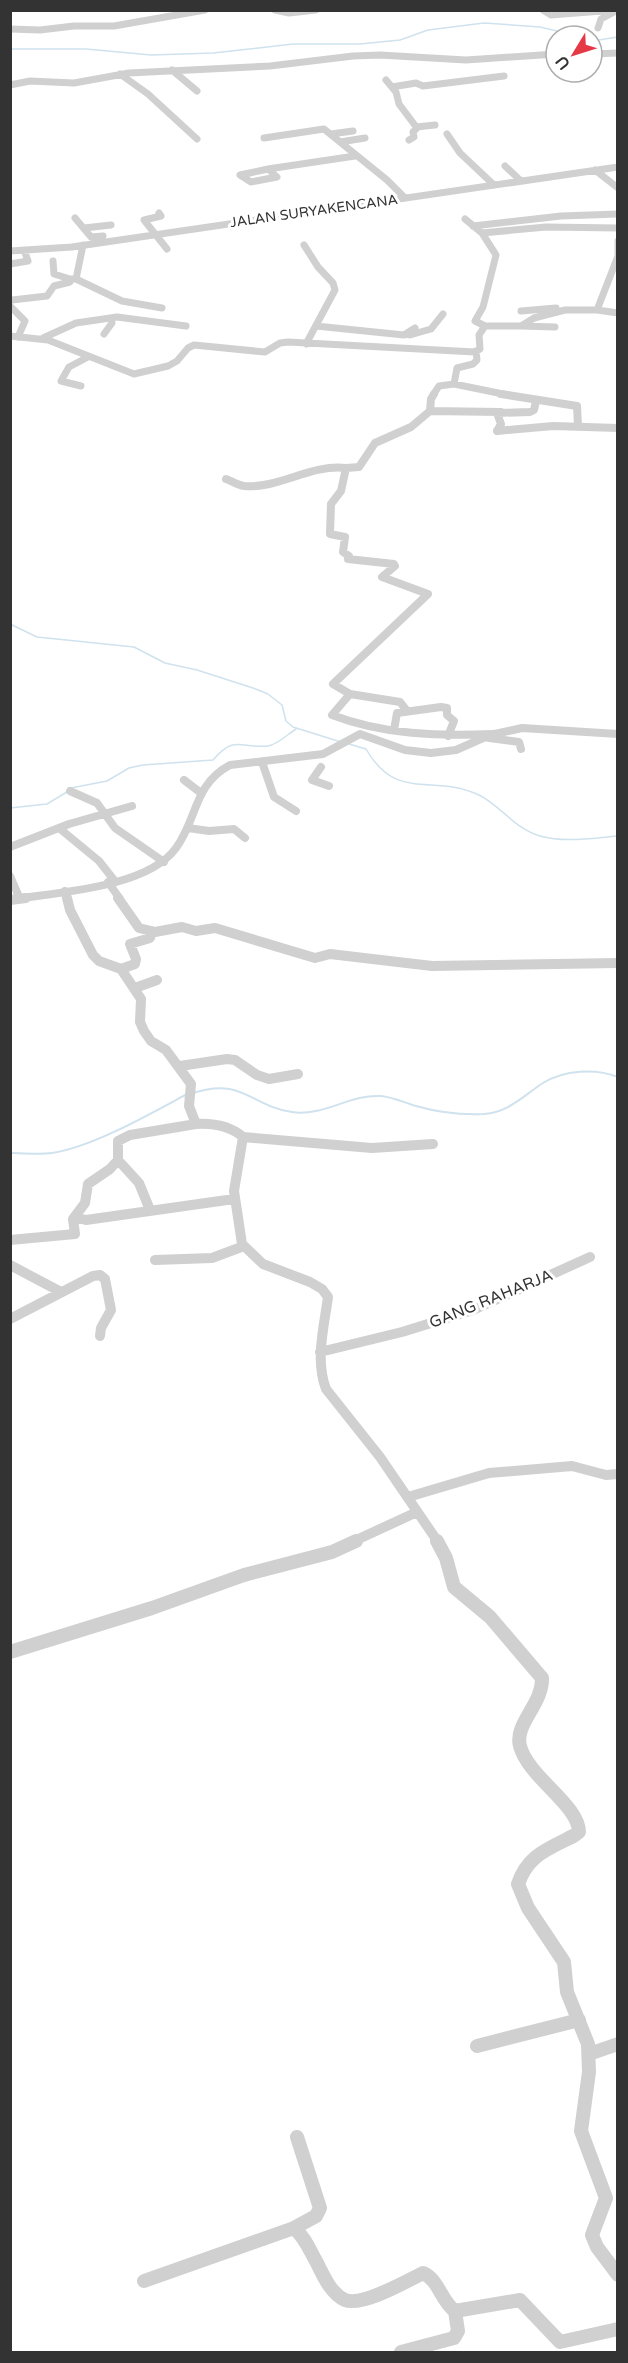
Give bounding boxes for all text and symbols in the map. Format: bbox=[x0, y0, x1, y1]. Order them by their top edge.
north arrow bbox=[544, 24, 604, 84]
text: U bbox=[551, 52, 575, 74]
street label: JALAN SURYAKENCANA bbox=[229, 191, 399, 231]
street label: GANG RAHARJA bbox=[426, 1265, 556, 1333]

